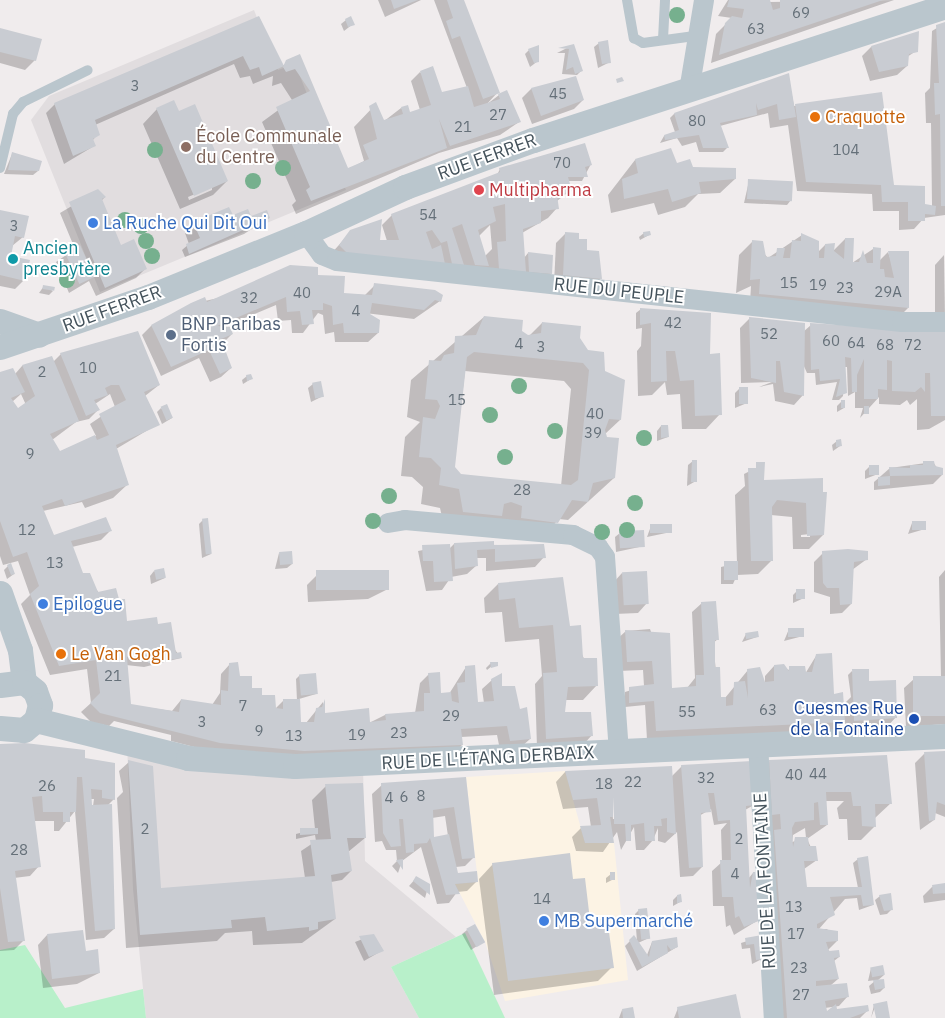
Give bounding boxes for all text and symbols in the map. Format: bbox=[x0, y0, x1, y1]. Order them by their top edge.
house number: 69 bbox=[792, 4, 810, 22]
house number: 63 bbox=[747, 20, 765, 38]
house number: 3 bbox=[131, 77, 139, 95]
house number: 45 bbox=[549, 85, 567, 103]
house number: 27 bbox=[489, 106, 507, 124]
place label: Craquotte bbox=[825, 106, 905, 128]
marker: Craquotte bbox=[809, 111, 821, 123]
house number: 80 bbox=[688, 112, 706, 130]
house number: 21 bbox=[454, 118, 472, 136]
place label: École Communale du Centre bbox=[196, 126, 342, 168]
street label: RUE FERRER bbox=[435, 129, 539, 185]
marker: École Communale du Centre bbox=[180, 141, 192, 153]
house number: 104 bbox=[833, 141, 859, 159]
house number: 70 bbox=[553, 154, 571, 172]
place label: Multipharma bbox=[489, 179, 592, 201]
marker: Multipharma bbox=[473, 184, 485, 196]
house number: 54 bbox=[419, 206, 437, 224]
place label: La Ruche Qui Dit Oui bbox=[103, 212, 267, 234]
house number: 3 bbox=[10, 217, 18, 235]
marker: La Ruche Qui Dit Oui bbox=[87, 217, 99, 229]
place label: Ancien presbytère bbox=[23, 238, 110, 280]
marker: Ancien presbytère bbox=[7, 253, 19, 265]
street label: RUE DU PEUPLE bbox=[553, 273, 685, 309]
house number: 15 bbox=[780, 274, 798, 292]
house number: 19 bbox=[809, 276, 827, 294]
house number: 23 bbox=[836, 279, 854, 297]
street label: RUE FERRER bbox=[60, 281, 164, 337]
house number: 29A bbox=[874, 283, 902, 301]
house number: 40 bbox=[293, 284, 311, 302]
house number: 32 bbox=[240, 289, 258, 307]
house number: 4 bbox=[352, 302, 360, 320]
place label: BNP Paribas Fortis bbox=[181, 314, 281, 356]
house number: 42 bbox=[664, 314, 682, 332]
house number: 52 bbox=[760, 325, 778, 343]
marker: BNP Paribas Fortis bbox=[165, 329, 177, 341]
house number: 60 bbox=[822, 332, 840, 350]
house number: 64 bbox=[847, 334, 865, 352]
house number: 4 bbox=[515, 335, 523, 353]
house number: 68 bbox=[876, 336, 894, 354]
house number: 72 bbox=[904, 336, 922, 354]
house number: 3 bbox=[537, 338, 545, 356]
house number: 10 bbox=[79, 359, 97, 377]
house number: 2 bbox=[38, 363, 46, 381]
house number: 15 bbox=[448, 391, 466, 409]
house number: 40 bbox=[586, 405, 604, 423]
house number: 39 bbox=[584, 424, 602, 442]
house number: 9 bbox=[26, 445, 34, 463]
house number: 28 bbox=[513, 481, 531, 499]
house number: 12 bbox=[18, 521, 36, 539]
house number: 13 bbox=[46, 554, 64, 572]
place label: Epilogue bbox=[53, 593, 123, 615]
marker: Epilogue bbox=[37, 598, 49, 610]
place label: Le Van Gogh bbox=[71, 643, 171, 665]
marker: Le Van Gogh bbox=[55, 648, 67, 660]
house number: 21 bbox=[104, 667, 122, 685]
house number: 7 bbox=[239, 697, 247, 715]
place label: Cuesmes Rue de la Fontaine bbox=[790, 698, 904, 741]
house number: 63 bbox=[759, 701, 777, 719]
house number: 55 bbox=[678, 703, 696, 721]
house number: 29 bbox=[442, 707, 460, 725]
house number: 3 bbox=[198, 713, 206, 731]
marker: Cuesmes Rue de la Fontaine bbox=[908, 713, 920, 725]
house number: 9 bbox=[255, 722, 263, 740]
house number: 23 bbox=[390, 724, 408, 742]
house number: 19 bbox=[348, 726, 366, 744]
house number: 13 bbox=[285, 727, 303, 745]
street label: RUE DE L'ÉTANG DERBAIX bbox=[381, 742, 595, 774]
house number: 44 bbox=[809, 765, 827, 783]
house number: 40 bbox=[785, 766, 803, 784]
house number: 32 bbox=[697, 769, 715, 787]
house number: 22 bbox=[624, 773, 642, 791]
house number: 18 bbox=[595, 775, 613, 793]
house number: 26 bbox=[38, 777, 56, 795]
house number: 8 bbox=[417, 787, 425, 805]
house number: 6 bbox=[400, 788, 408, 806]
house number: 4 bbox=[385, 789, 393, 807]
street label: RUE DE LA FONTAINE bbox=[750, 792, 780, 970]
house number: 2 bbox=[141, 820, 149, 838]
house number: 2 bbox=[735, 830, 743, 848]
house number: 28 bbox=[10, 841, 28, 859]
house number: 4 bbox=[731, 865, 739, 883]
house number: 14 bbox=[533, 890, 551, 908]
house number: 13 bbox=[785, 898, 803, 916]
place label: MB Supermarché bbox=[554, 910, 693, 932]
marker: MB Supermarché bbox=[538, 915, 550, 927]
house number: 17 bbox=[787, 925, 805, 943]
house number: 23 bbox=[790, 959, 808, 977]
house number: 27 bbox=[792, 986, 810, 1004]

